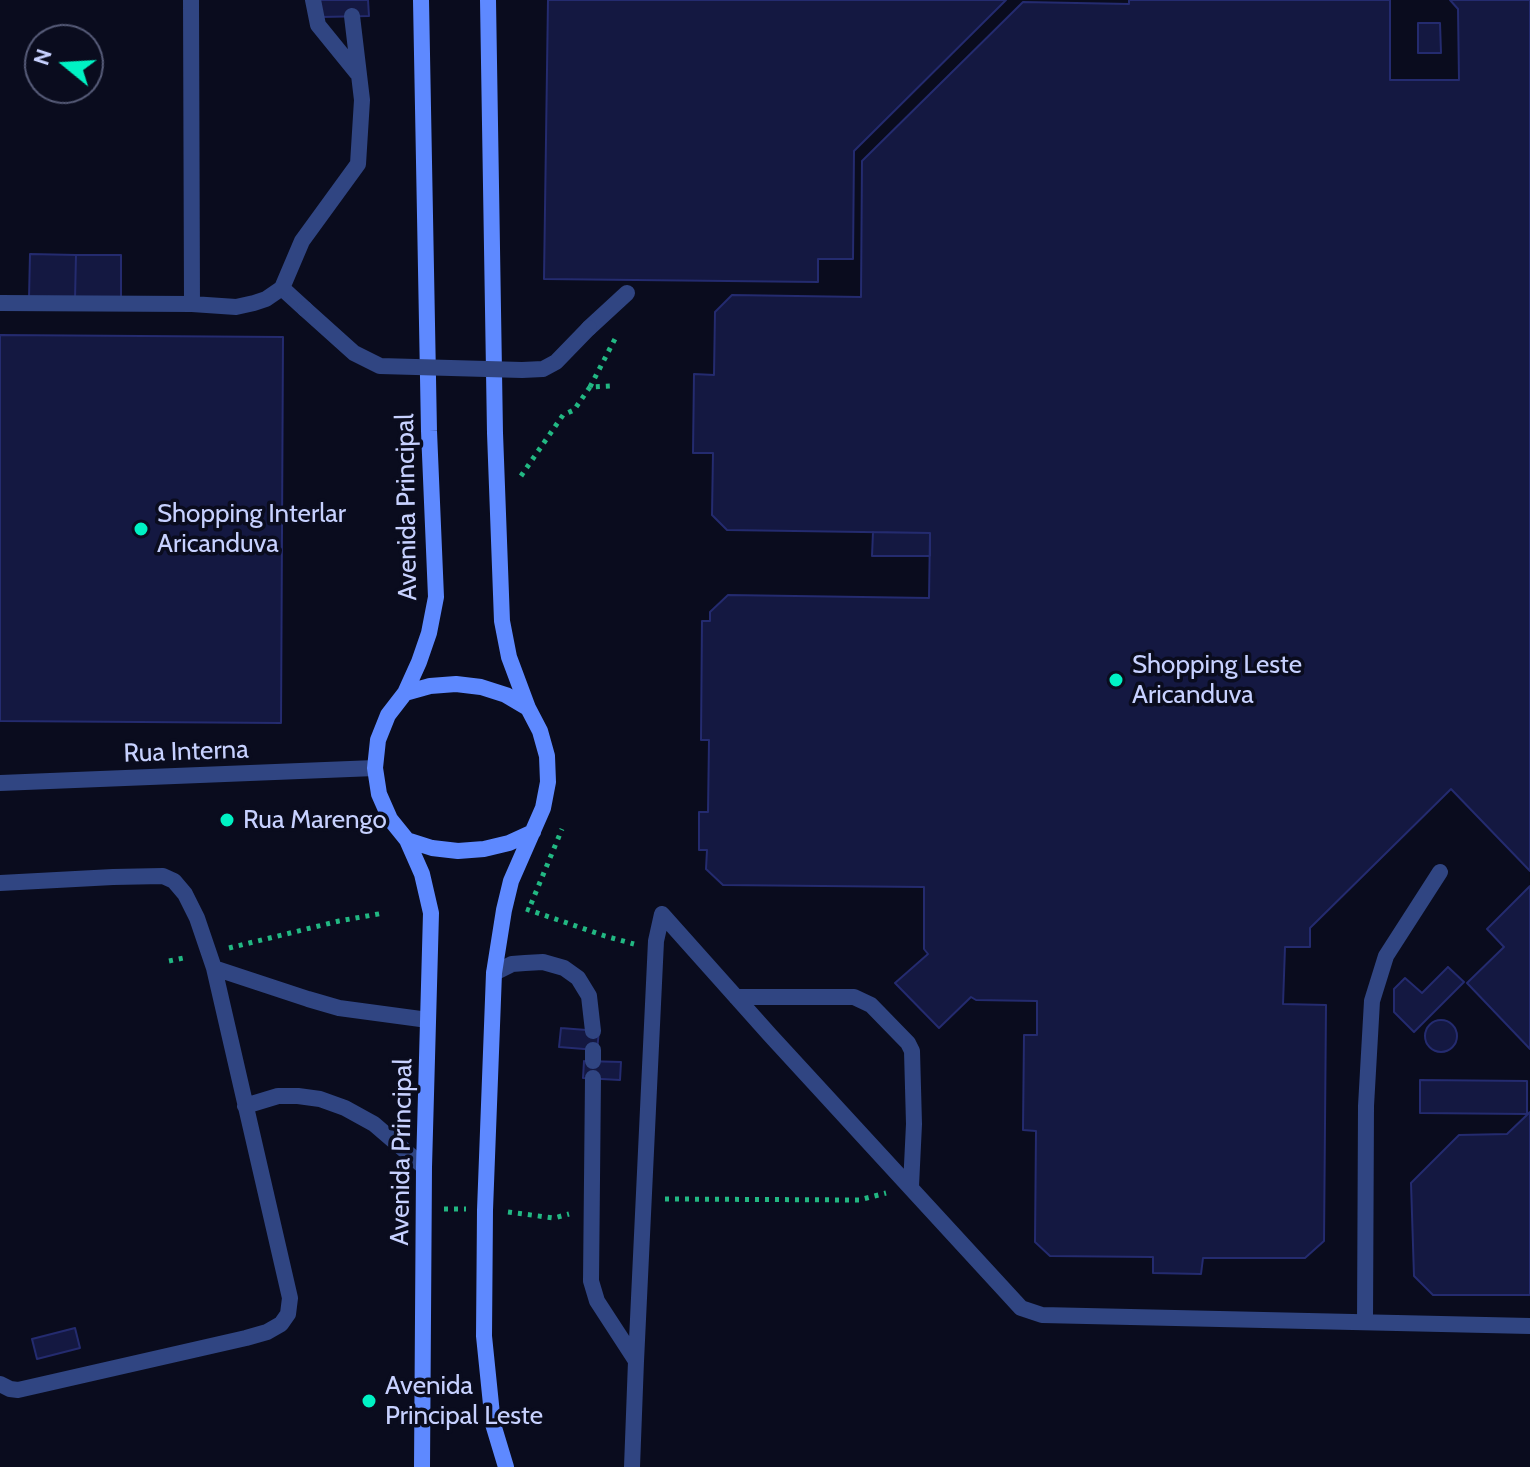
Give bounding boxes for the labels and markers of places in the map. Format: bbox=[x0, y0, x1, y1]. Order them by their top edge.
place label: Shopping Interlar Aricanduva bbox=[157, 498, 346, 560]
marker: Shopping Interlar Aricanduva bbox=[132, 520, 150, 538]
place label: Shopping Leste Aricanduva bbox=[1132, 649, 1302, 710]
marker: Shopping Leste Aricanduva bbox=[1107, 671, 1125, 689]
place label: Rua Marengo bbox=[243, 804, 387, 836]
marker: Rua Marengo bbox=[218, 811, 236, 829]
place label: Avenida Principal Leste bbox=[385, 1370, 543, 1432]
marker: Avenida Principal Leste bbox=[360, 1392, 378, 1410]

